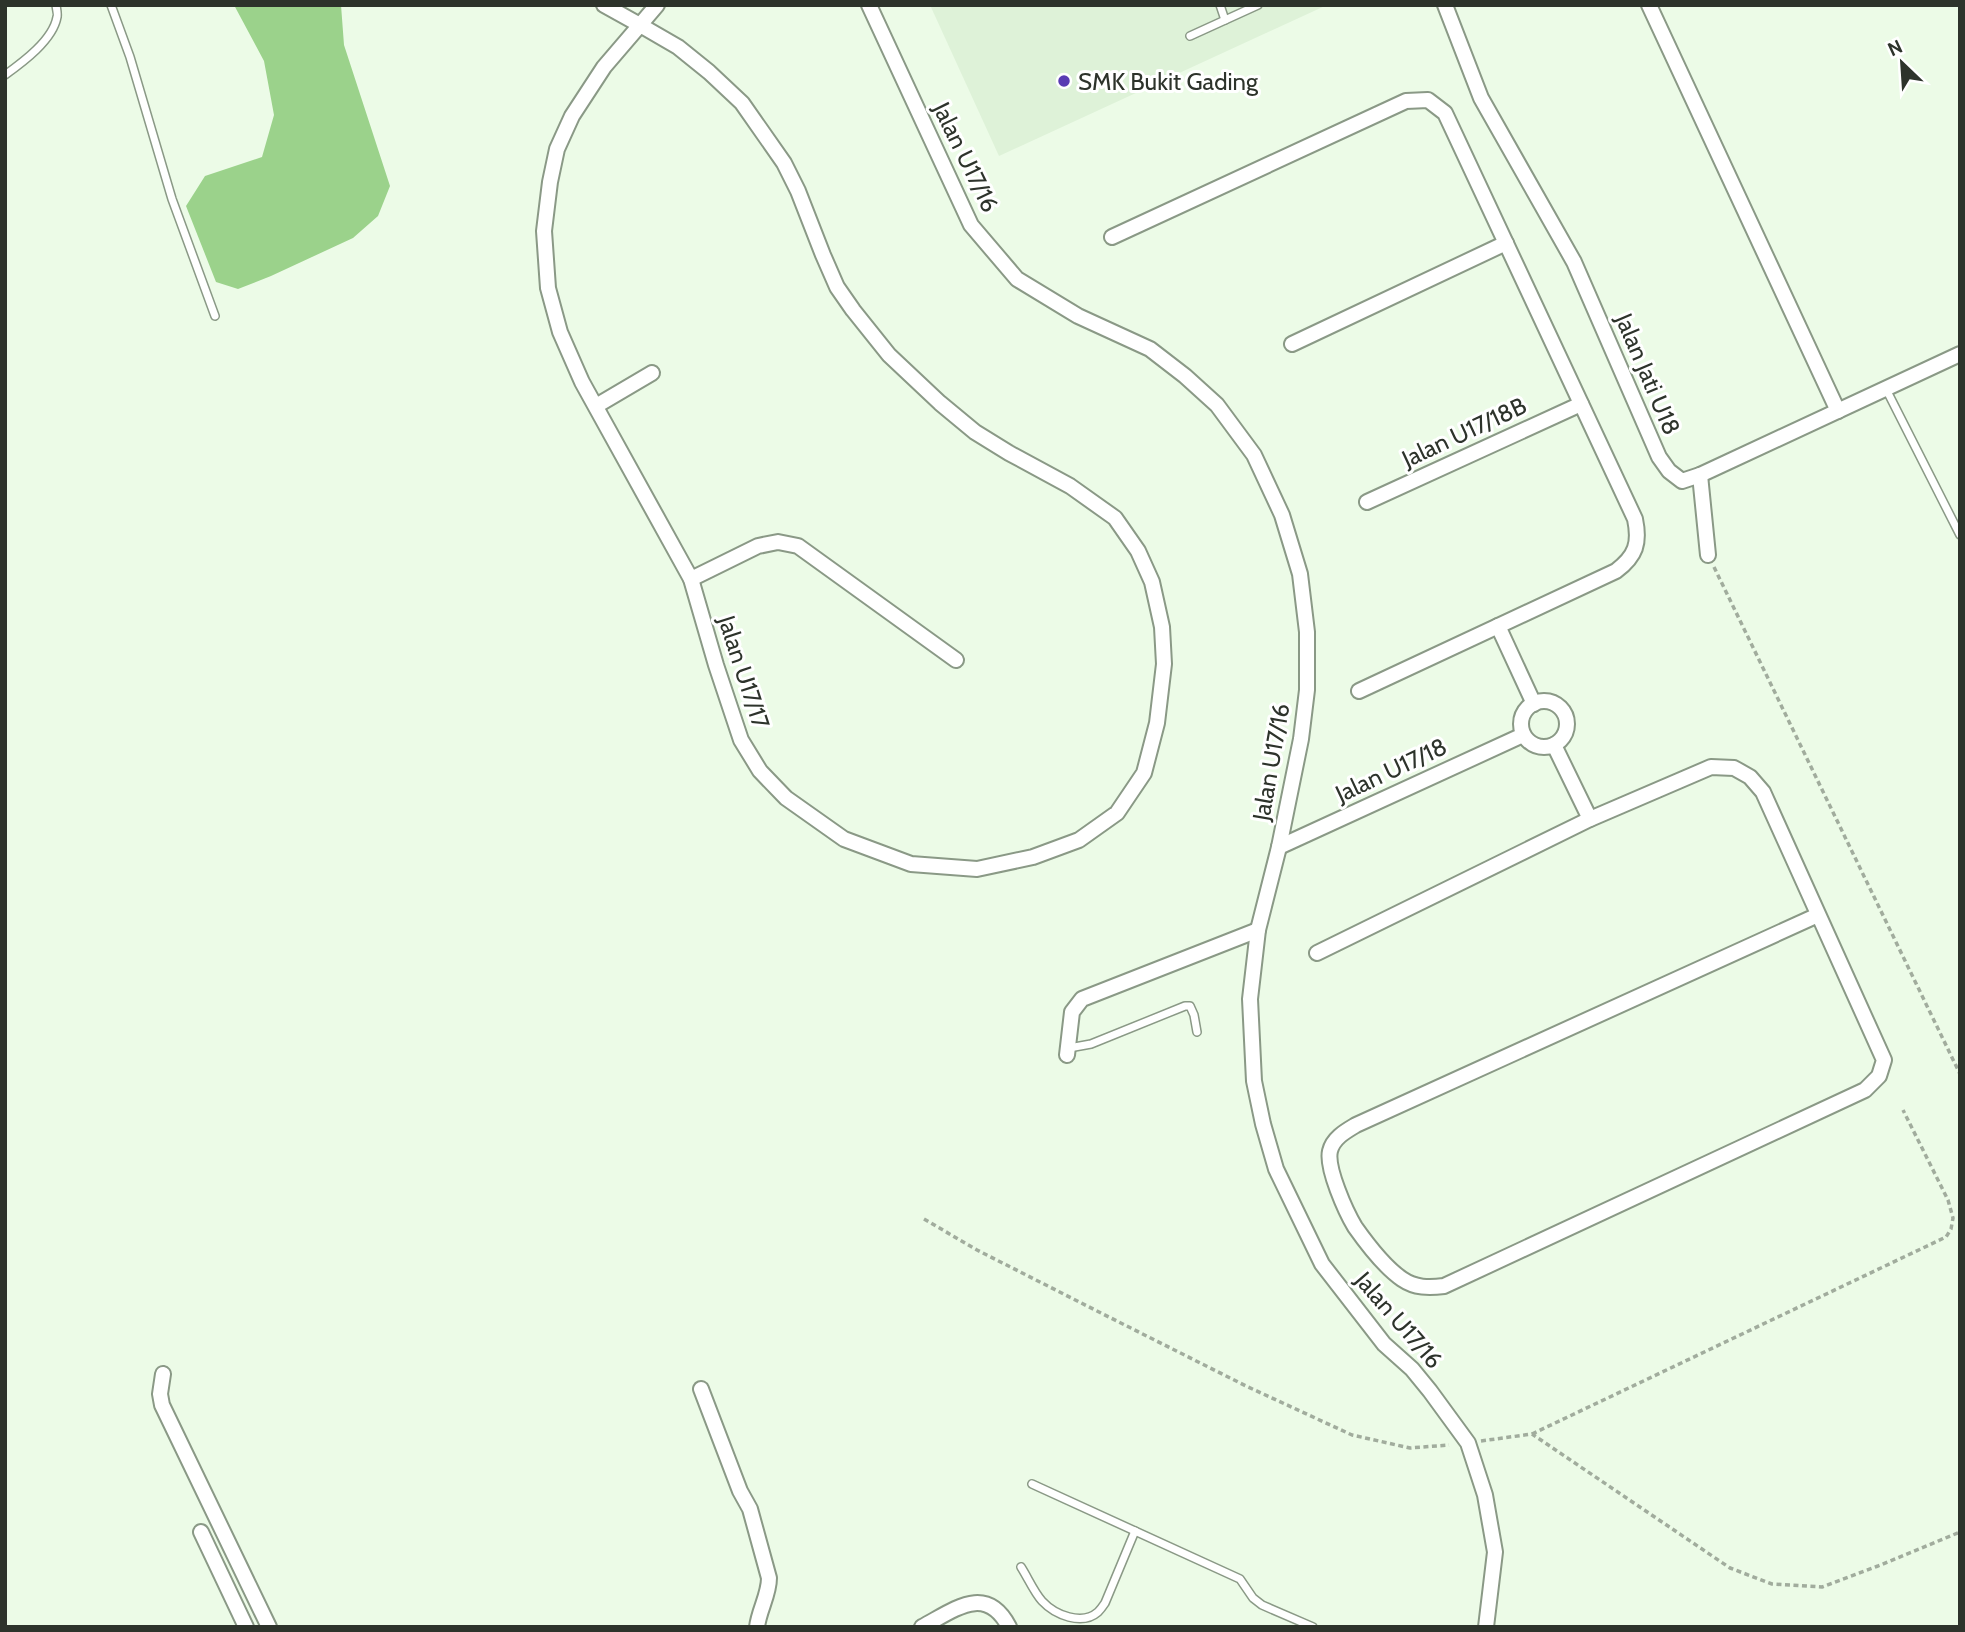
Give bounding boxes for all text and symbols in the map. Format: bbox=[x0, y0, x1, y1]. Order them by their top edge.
north arrow bbox=[1867, 28, 1937, 98]
text: N bbox=[1884, 35, 1906, 61]
place label: SMK Bukit Gading bbox=[1078, 67, 1259, 96]
marker: SMK Bukit Gading bbox=[1056, 73, 1072, 89]
street label: Jalan U17/16 bbox=[927, 96, 1005, 217]
street label: Jalan Jati U18 bbox=[1609, 308, 1687, 439]
street label: Jalan U17/18B bbox=[1396, 391, 1531, 474]
street label: Jalan U17/17 bbox=[712, 611, 776, 732]
street label: Jalan U17/16 bbox=[1246, 701, 1296, 824]
street label: Jalan U17/18 bbox=[1330, 732, 1451, 809]
street label: Jalan U17/16 bbox=[1349, 1265, 1449, 1374]

